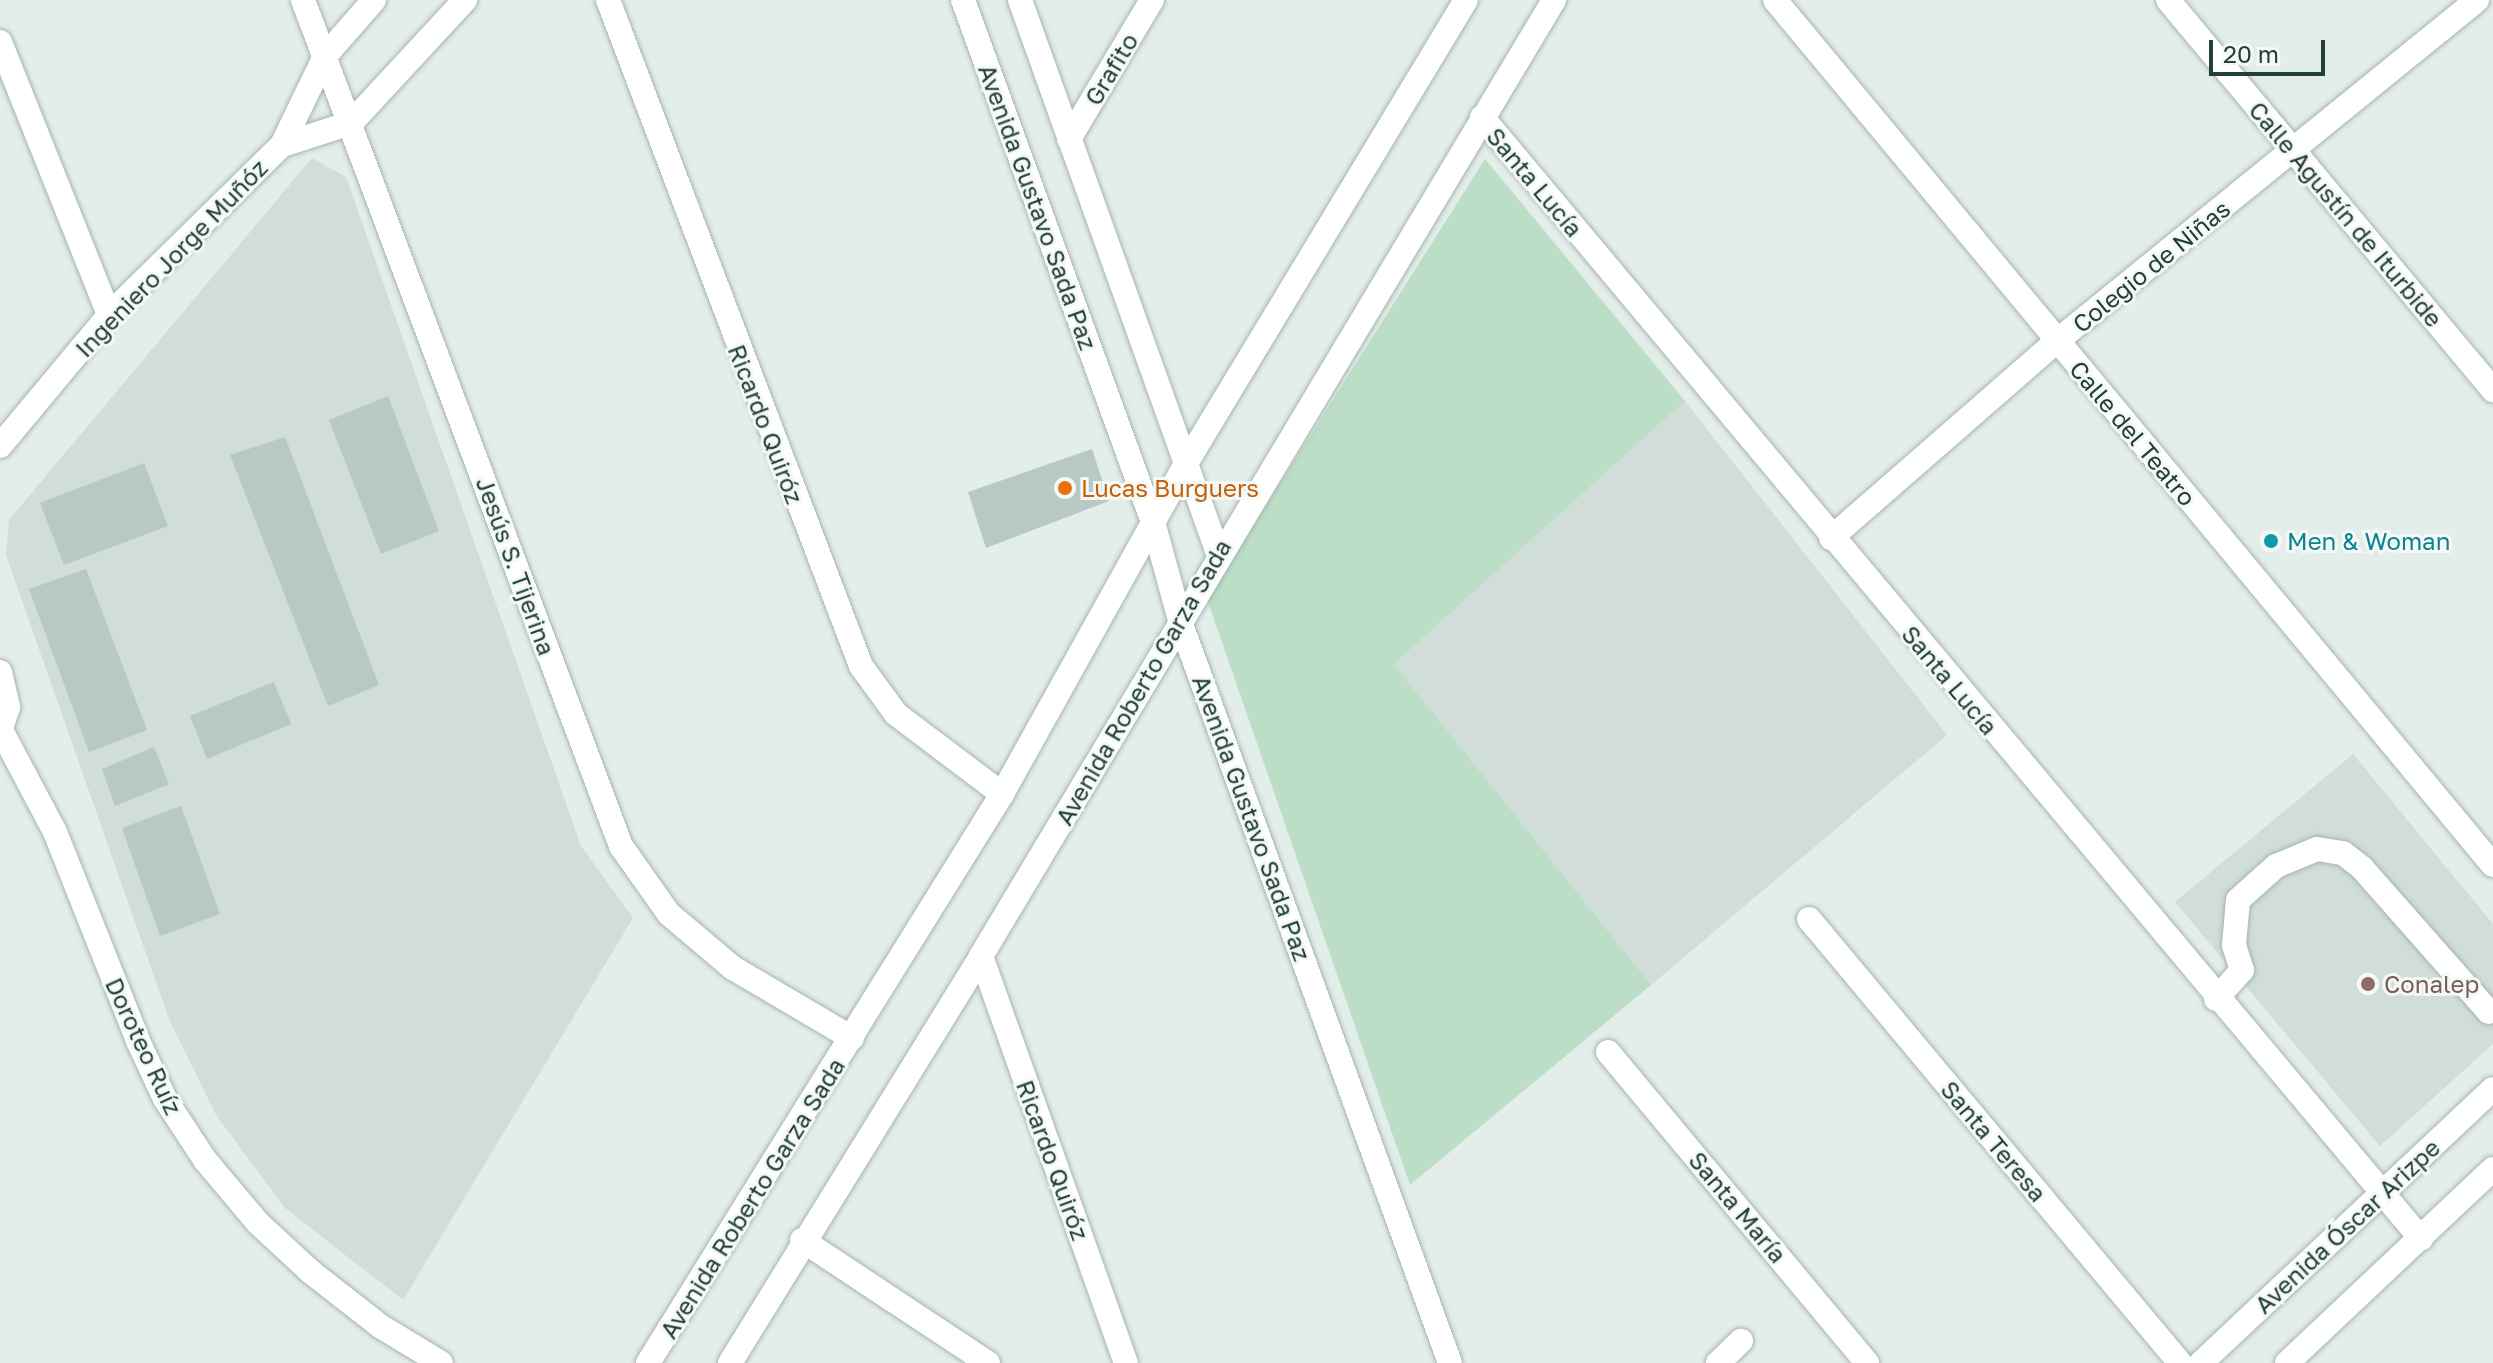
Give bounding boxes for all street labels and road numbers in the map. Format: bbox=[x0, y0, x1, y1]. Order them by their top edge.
street label: Grafito bbox=[1078, 28, 1144, 110]
street label: Avenida Gustavo Sada Paz bbox=[973, 60, 1103, 354]
street label: Calle Agustín de Iturbide bbox=[2243, 96, 2449, 332]
street label: Santa Lucía bbox=[1481, 122, 1589, 242]
street label: Ingeniero Jorge Muñóz bbox=[69, 153, 273, 363]
street label: Colegio de Niñas bbox=[2067, 194, 2235, 338]
street label: Ricardo Quiróz bbox=[722, 340, 810, 508]
street label: Calle del Teatro bbox=[2064, 355, 2202, 511]
street label: Jesús S. Tijerina bbox=[470, 473, 562, 659]
street label: Avenida Roberto Garza Sada bbox=[1049, 534, 1237, 830]
street label: Santa Lucía bbox=[1896, 620, 2004, 740]
street label: Avenida Gustavo Sada Paz bbox=[1187, 671, 1317, 965]
street label: Doroteo Ruíz bbox=[100, 973, 188, 1119]
street label: Avenida Roberto Garza Sada bbox=[654, 1052, 850, 1344]
street label: Santa Teresa bbox=[1935, 1075, 2053, 1207]
street label: Ricardo Quiróz bbox=[1011, 1076, 1095, 1244]
street label: Avenida Óscar Arizpe bbox=[2249, 1133, 2445, 1319]
street label: Santa María bbox=[1683, 1146, 1793, 1268]

